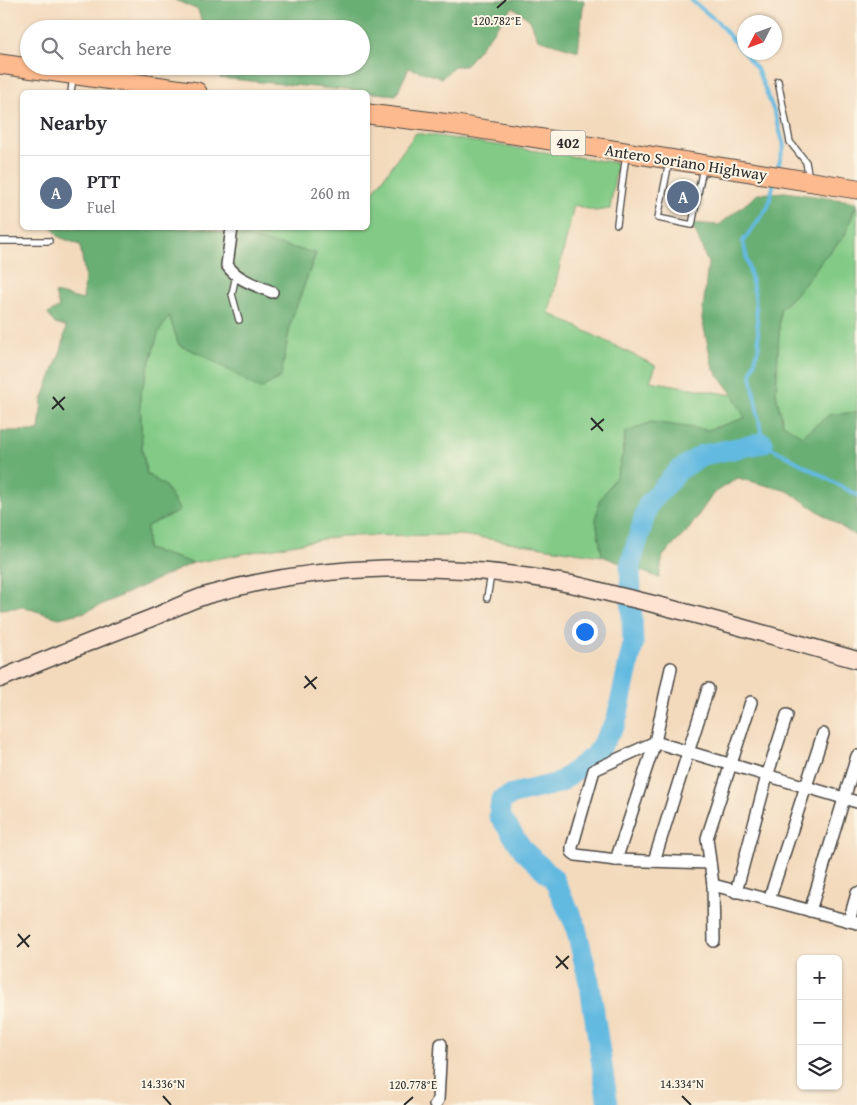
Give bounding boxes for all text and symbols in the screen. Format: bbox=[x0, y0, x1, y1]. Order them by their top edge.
text: 120.782°E bbox=[473, 12, 521, 29]
north arrow bbox=[737, 15, 782, 60]
search box bbox=[20, 20, 370, 75]
icon: search bbox=[38, 34, 66, 62]
text: Search here bbox=[78, 34, 172, 62]
text: Nearby bbox=[40, 107, 107, 138]
road number: 402 bbox=[550, 130, 586, 156]
street label: Antero Soriano Highway bbox=[603, 137, 769, 187]
text: PTT bbox=[87, 167, 120, 195]
pin: A bbox=[667, 178, 699, 216]
text: A bbox=[51, 181, 61, 205]
text: 260 m bbox=[310, 181, 350, 205]
text: Fuel bbox=[87, 195, 115, 219]
your location bbox=[572, 619, 598, 645]
map controls bbox=[797, 955, 842, 1090]
button: + bbox=[797, 955, 842, 1000]
button: − bbox=[797, 1000, 842, 1045]
button: layers bbox=[797, 1045, 842, 1090]
text: 14.336°N bbox=[141, 1075, 185, 1092]
text: 14.334°N bbox=[660, 1075, 704, 1092]
text: 120.778°E bbox=[389, 1076, 437, 1093]

